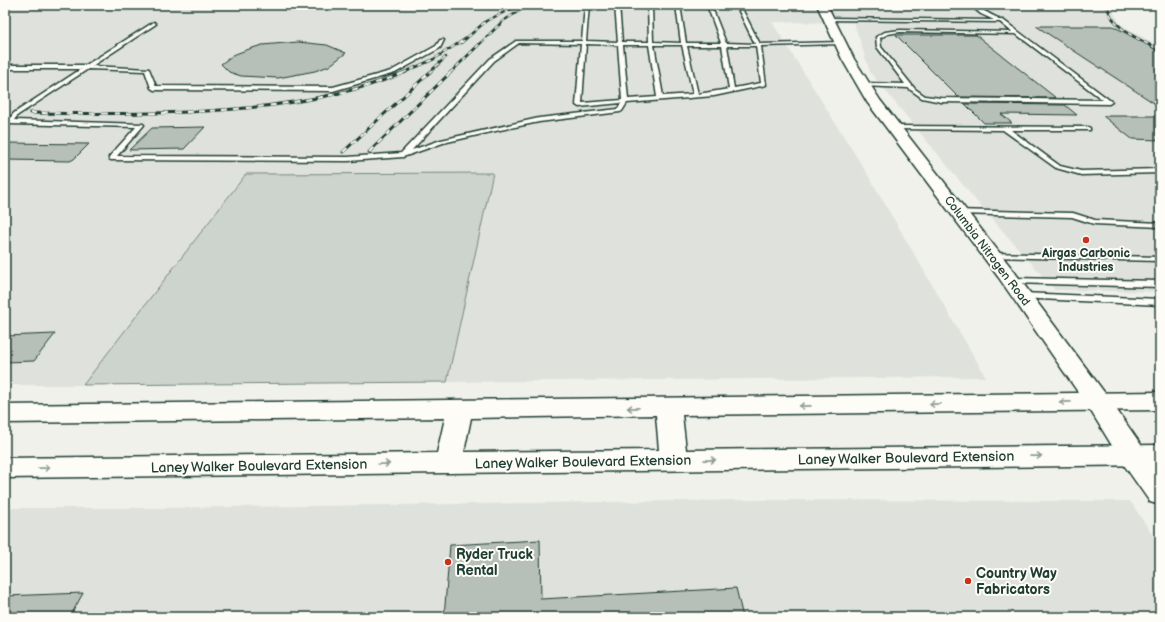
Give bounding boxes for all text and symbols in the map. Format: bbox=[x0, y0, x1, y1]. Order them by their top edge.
street label: Columbia Nitrogen Road bbox=[941, 193, 1033, 309]
marker: Airgas Carbonic Industries bbox=[1081, 235, 1091, 245]
place label: Airgas Carbonic Industries bbox=[1041, 246, 1130, 275]
one-way arrow bbox=[1059, 398, 1072, 406]
one-way arrow bbox=[929, 400, 942, 408]
one-way arrow bbox=[799, 402, 812, 410]
one-way arrow bbox=[627, 404, 640, 412]
street label: Laney Walker Boulevard Extension bbox=[798, 448, 1014, 468]
street label: Laney Walker Boulevard Extension bbox=[475, 452, 691, 472]
one-way arrow bbox=[1029, 453, 1042, 460]
street label: Laney Walker Boulevard Extension bbox=[151, 456, 367, 476]
one-way arrow bbox=[703, 456, 716, 464]
one-way arrow bbox=[377, 461, 390, 468]
one-way arrow bbox=[37, 464, 50, 472]
place label: Ryder Truck Rental bbox=[456, 546, 534, 579]
marker: Ryder Truck Rental bbox=[443, 557, 453, 567]
place label: Country Way Fabricators bbox=[976, 565, 1057, 598]
marker: Country Way Fabricators bbox=[963, 576, 973, 586]

